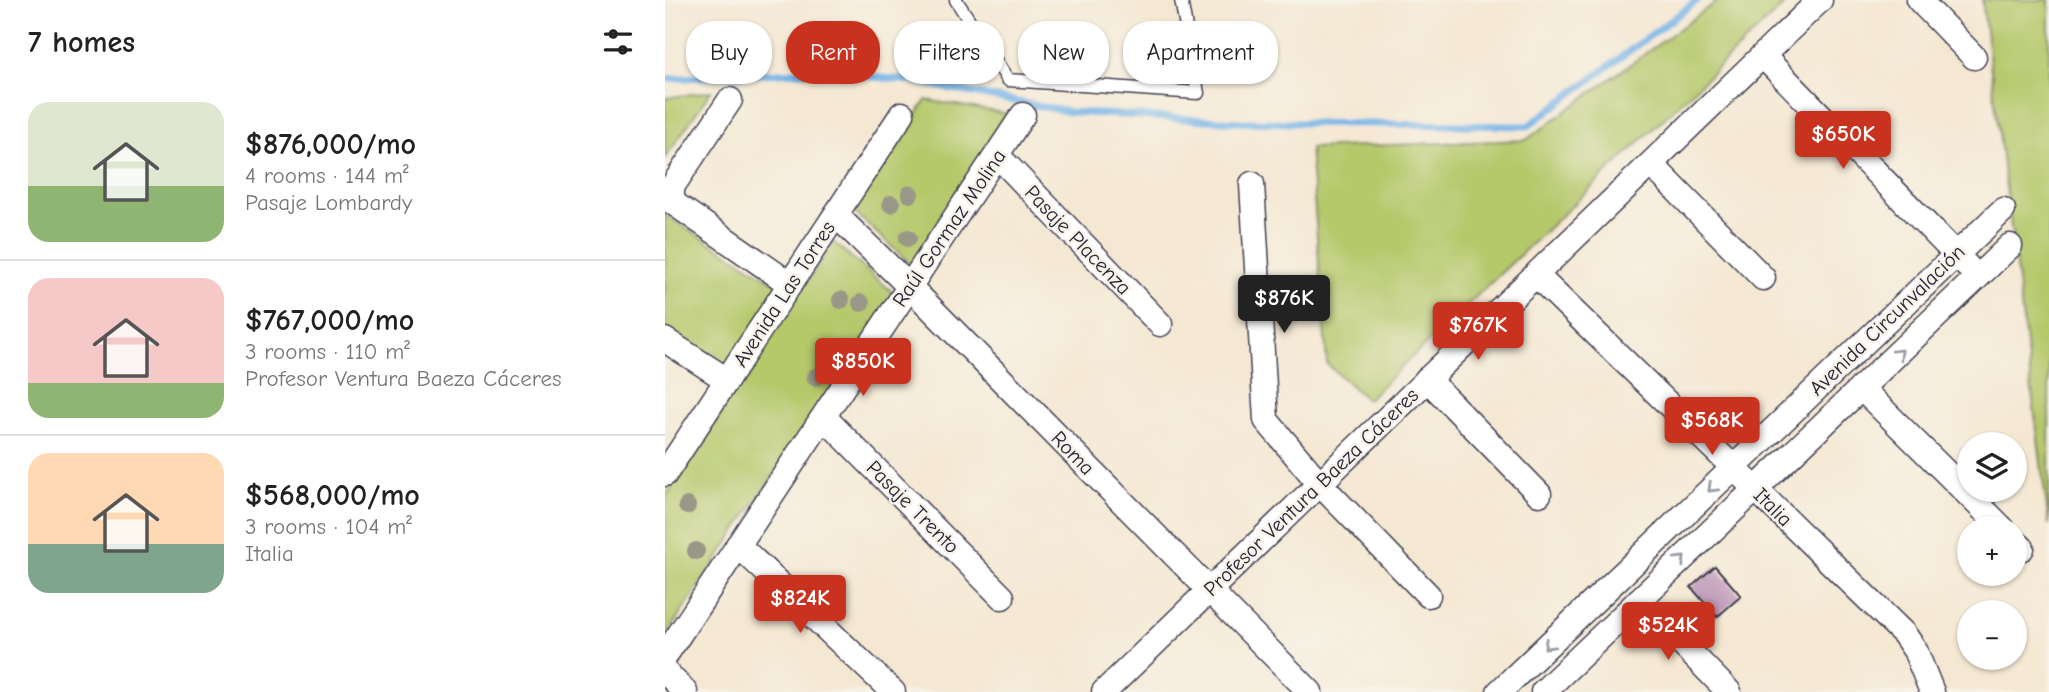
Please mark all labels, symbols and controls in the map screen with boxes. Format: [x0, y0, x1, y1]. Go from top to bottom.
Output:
chip: Buy [686, 21, 772, 84]
chip: Rent [786, 21, 880, 84]
chip: Filters [894, 21, 1004, 84]
chip: New [1018, 21, 1109, 84]
chip: Apartment [1123, 21, 1278, 84]
icon: filters [599, 23, 637, 61]
text: 7 homes [28, 25, 135, 60]
pin: $650K [1794, 111, 1892, 171]
text: $650K [1811, 120, 1875, 147]
text: $876,000/mo [245, 127, 416, 162]
icon: home [84, 130, 168, 214]
street label: Raúl Gormaz Molina [887, 145, 1011, 311]
text: 4 rooms · 144 m² [245, 162, 409, 189]
street label: Pasaje Placenza [1020, 180, 1136, 300]
text: Pasaje Lombardy [245, 189, 412, 216]
street label: Avenida Las Torres [728, 217, 840, 371]
street label: Avenida Circunvalación [1804, 240, 1970, 400]
pin: $876K [1235, 276, 1333, 335]
text: $876K [1254, 284, 1314, 311]
pin: $767K [1429, 302, 1527, 362]
text: $767,000/mo [245, 303, 414, 338]
icon: home [84, 306, 168, 390]
text: $767K [1449, 311, 1507, 338]
text: 3 rooms · 110 m² [245, 338, 410, 365]
pin: $850K [814, 338, 912, 398]
text: $850K [831, 347, 895, 374]
one-way arrow [1891, 348, 1904, 361]
text: Profesor Ventura Baeza Cáceres [245, 365, 562, 392]
street label: Profesor Ventura Baeza Cáceres [1199, 383, 1423, 601]
pin: $568K [1663, 398, 1761, 457]
text: $568K [1681, 406, 1743, 433]
street label: Roma [1046, 426, 1100, 480]
map controls [1957, 432, 2027, 670]
button: layers [1957, 432, 2027, 502]
street label: Pasaje Trento [862, 456, 964, 558]
text: $568,000/mo [245, 478, 420, 513]
one-way arrow [1707, 479, 1720, 492]
icon: home [84, 481, 168, 565]
street label: Italia [1749, 483, 1797, 531]
text: 3 rooms · 104 m² [245, 513, 412, 540]
button: + [1957, 516, 2027, 586]
text: Italia [245, 540, 294, 567]
one-way arrow [1673, 556, 1686, 569]
pin: $824K [751, 576, 849, 635]
text: $824K [770, 584, 830, 611]
button: − [1957, 600, 2027, 670]
pin: $524K [1619, 602, 1717, 662]
text: $524K [1638, 611, 1698, 638]
one-way arrow [1543, 637, 1556, 649]

